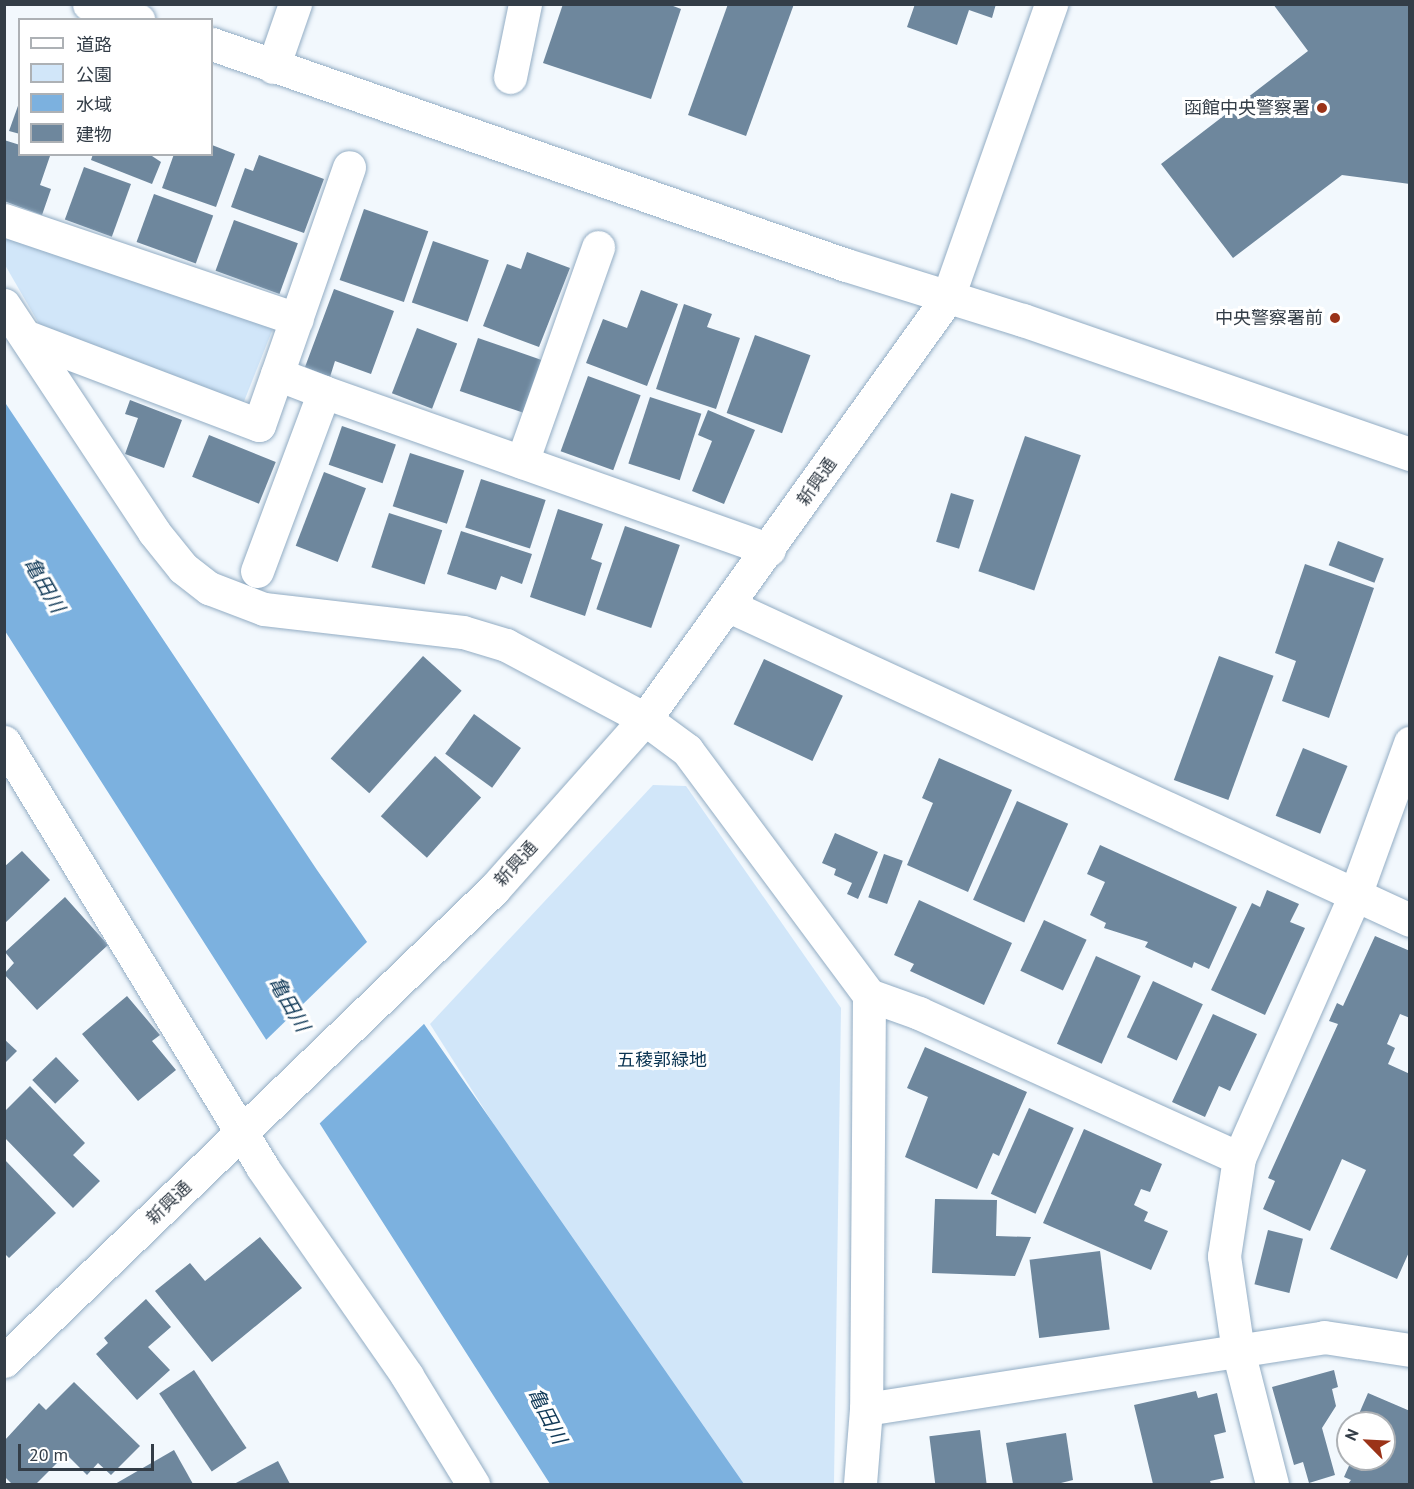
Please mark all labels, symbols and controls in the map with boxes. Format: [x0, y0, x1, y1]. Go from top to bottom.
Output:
legend [18, 18, 213, 156]
text: 道路 [76, 33, 112, 56]
text: 公園 [76, 63, 112, 86]
text: 水域 [76, 93, 112, 116]
place label: 函館中央警察署 [1184, 97, 1310, 119]
marker: 函館中央警察署 [1315, 101, 1329, 115]
text: 建物 [76, 123, 112, 146]
place label: 中央警察署前 [1215, 307, 1323, 329]
marker: 中央警察署前 [1328, 311, 1342, 325]
street label: 新興通 [793, 454, 841, 510]
water label: 亀田川 [19, 553, 69, 617]
street label: 新興通 [490, 837, 542, 891]
water label: 亀田川 [264, 972, 314, 1036]
park label: 五稜郭緑地 [617, 1049, 707, 1071]
street label: 新興通 [142, 1176, 196, 1230]
water label: 亀田川 [523, 1384, 571, 1448]
north arrow [1336, 1411, 1396, 1471]
text: N [1340, 1426, 1363, 1443]
scale bar [21, 1432, 158, 1470]
text: 20 m [29, 1443, 68, 1466]

